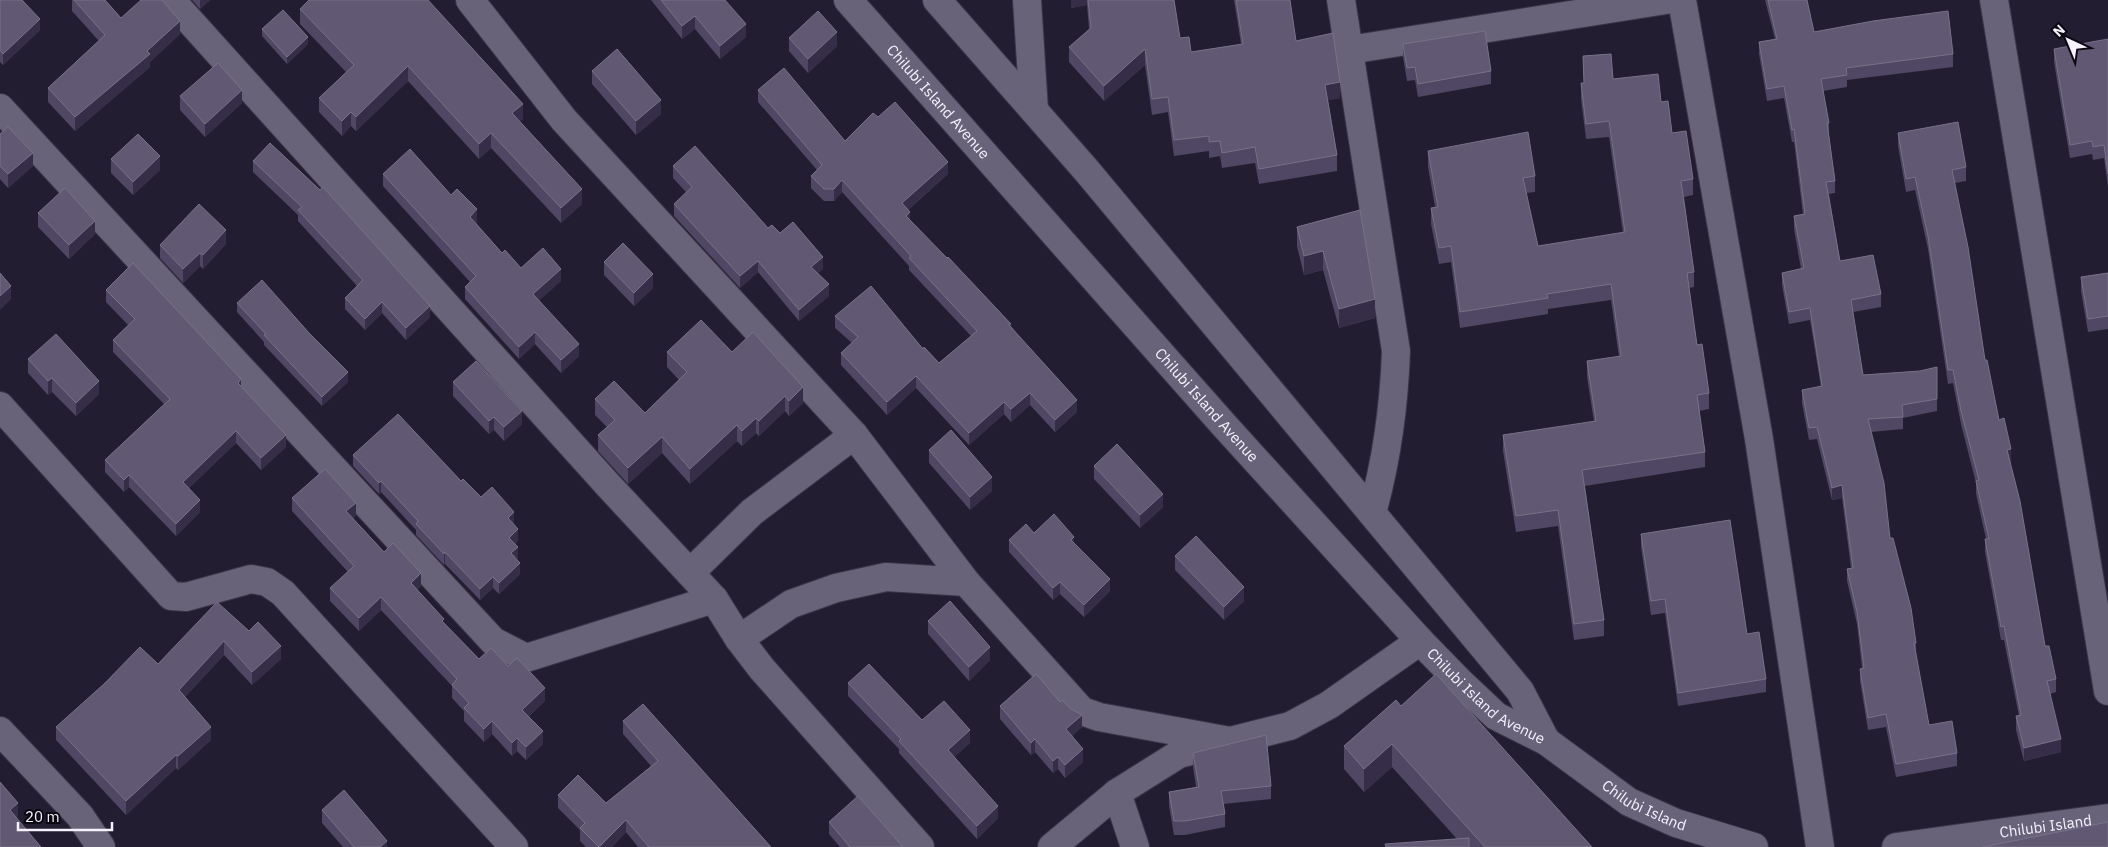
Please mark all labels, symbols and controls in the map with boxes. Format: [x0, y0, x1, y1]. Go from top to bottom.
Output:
north arrow [2043, 15, 2093, 65]
text: N [2049, 21, 2069, 41]
street label: Chilubi Island Avenue [883, 40, 994, 163]
street label: Chilubi Island Avenue [1151, 344, 1263, 466]
street label: Chilubi Island Avenue [1423, 644, 1548, 748]
street label: Chilubi Island [1598, 775, 1689, 835]
scale bar [18, 800, 111, 832]
text: 20 m [25, 807, 60, 826]
street label: Chilubi Island [1998, 810, 2093, 842]

